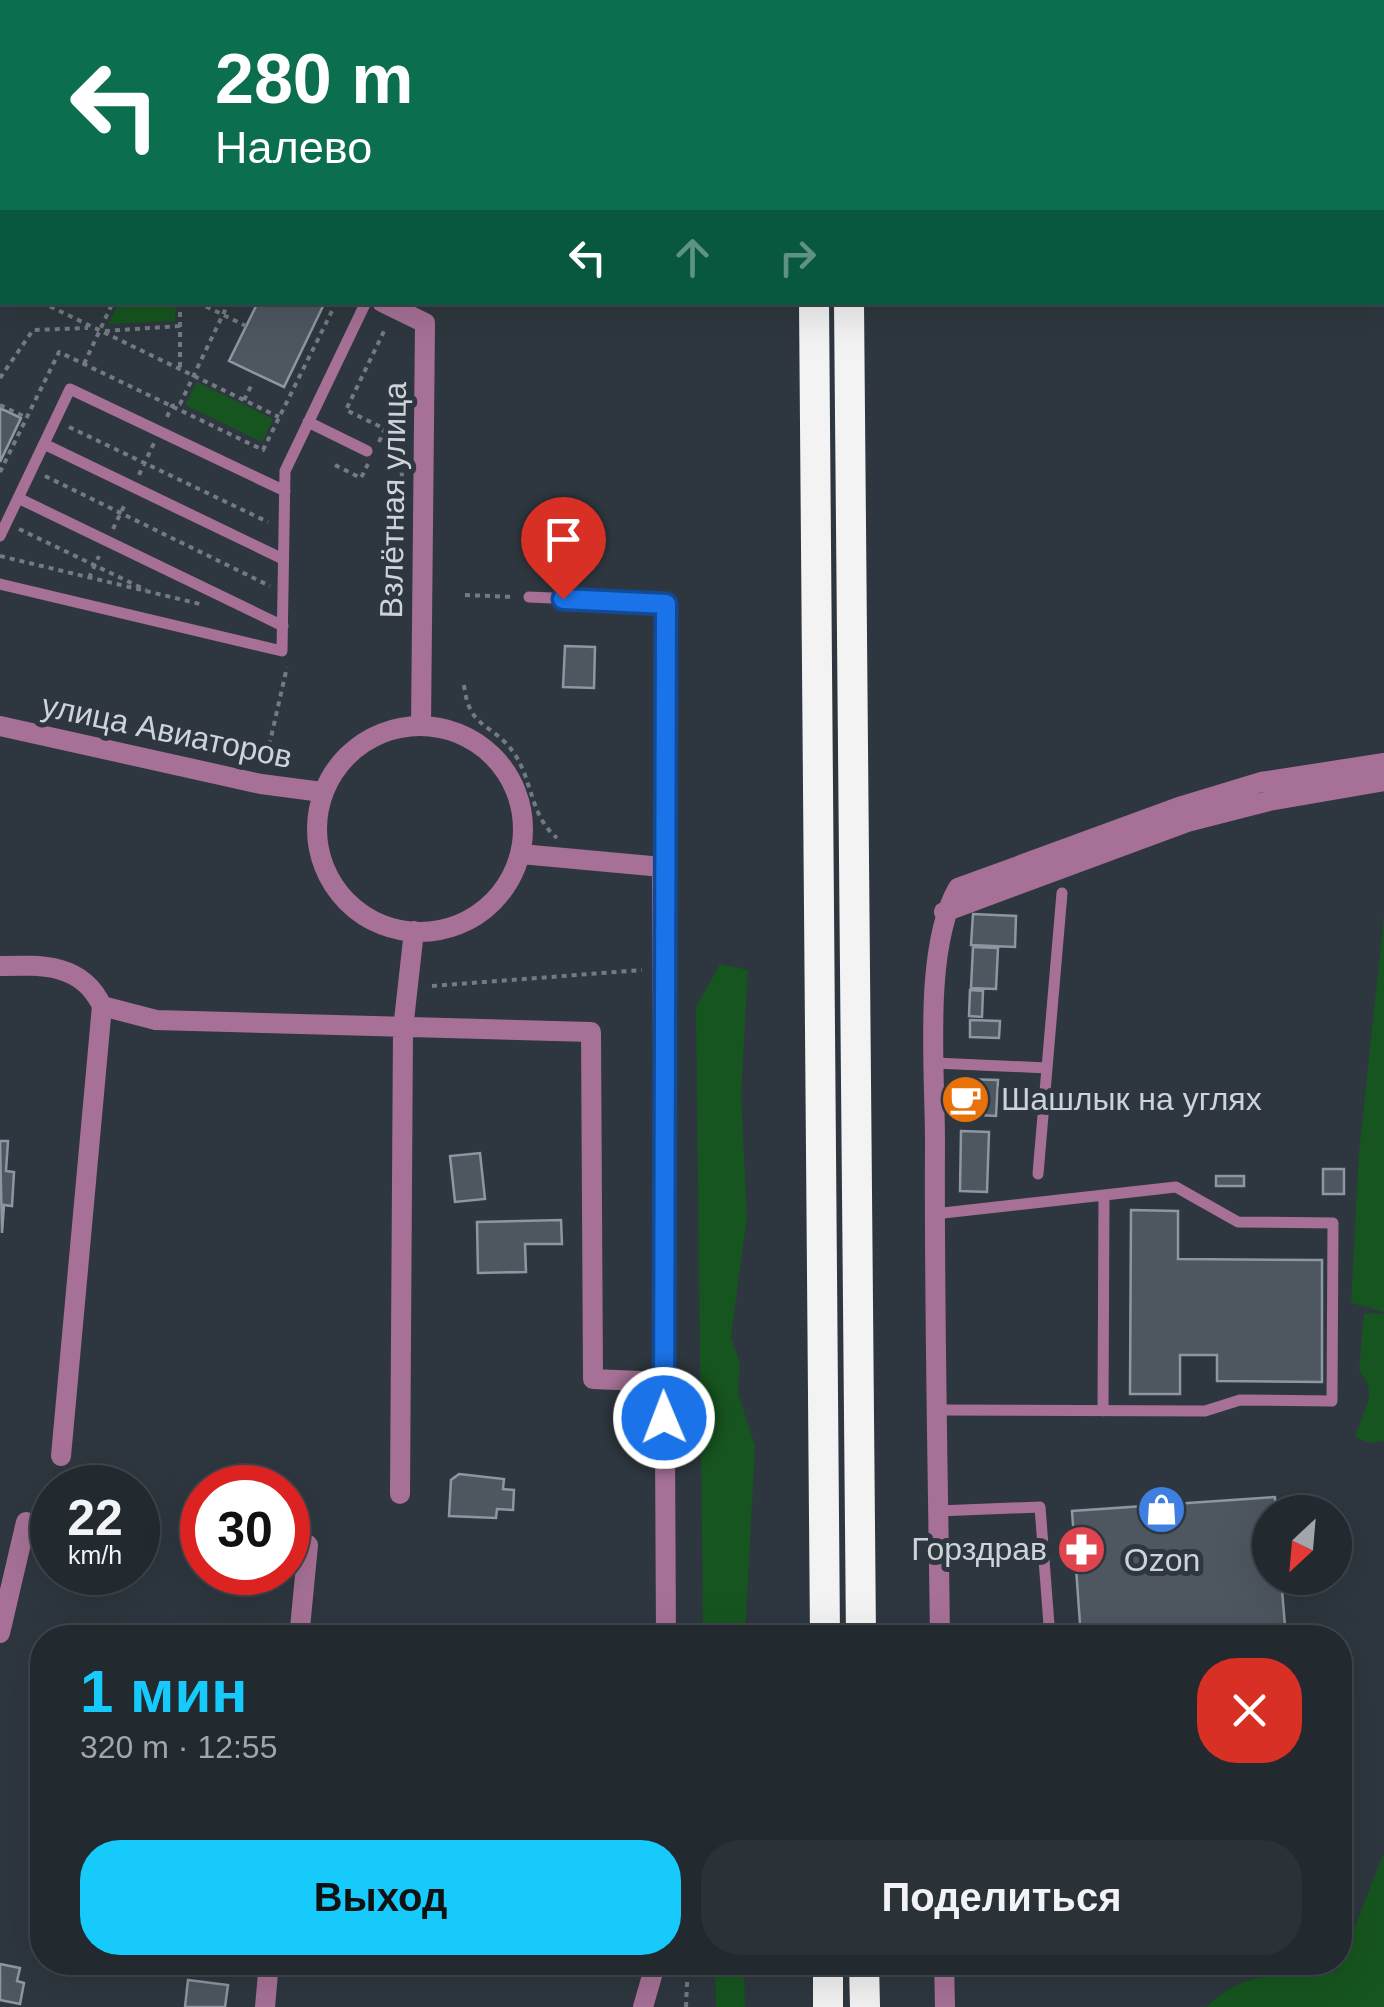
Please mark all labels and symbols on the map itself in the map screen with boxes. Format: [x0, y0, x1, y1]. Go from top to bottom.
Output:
street label: Взлётная улица [373, 381, 413, 619]
pin [521, 497, 606, 600]
street label: улица Авиаторов [39, 687, 295, 775]
cafe icon: Шашлык на углях [940, 1073, 992, 1125]
place label: Шашлык на углях [1001, 1081, 1262, 1117]
position arrow [612, 1366, 716, 1470]
speed limit sign: 30 [180, 1465, 310, 1595]
shop icon: Ozon [1136, 1484, 1188, 1536]
north arrow [1252, 1495, 1352, 1595]
pharmacy icon: Горздрав [1056, 1523, 1108, 1575]
place label: Горздрав [911, 1531, 1047, 1567]
place label: Ozon [1124, 1542, 1200, 1578]

